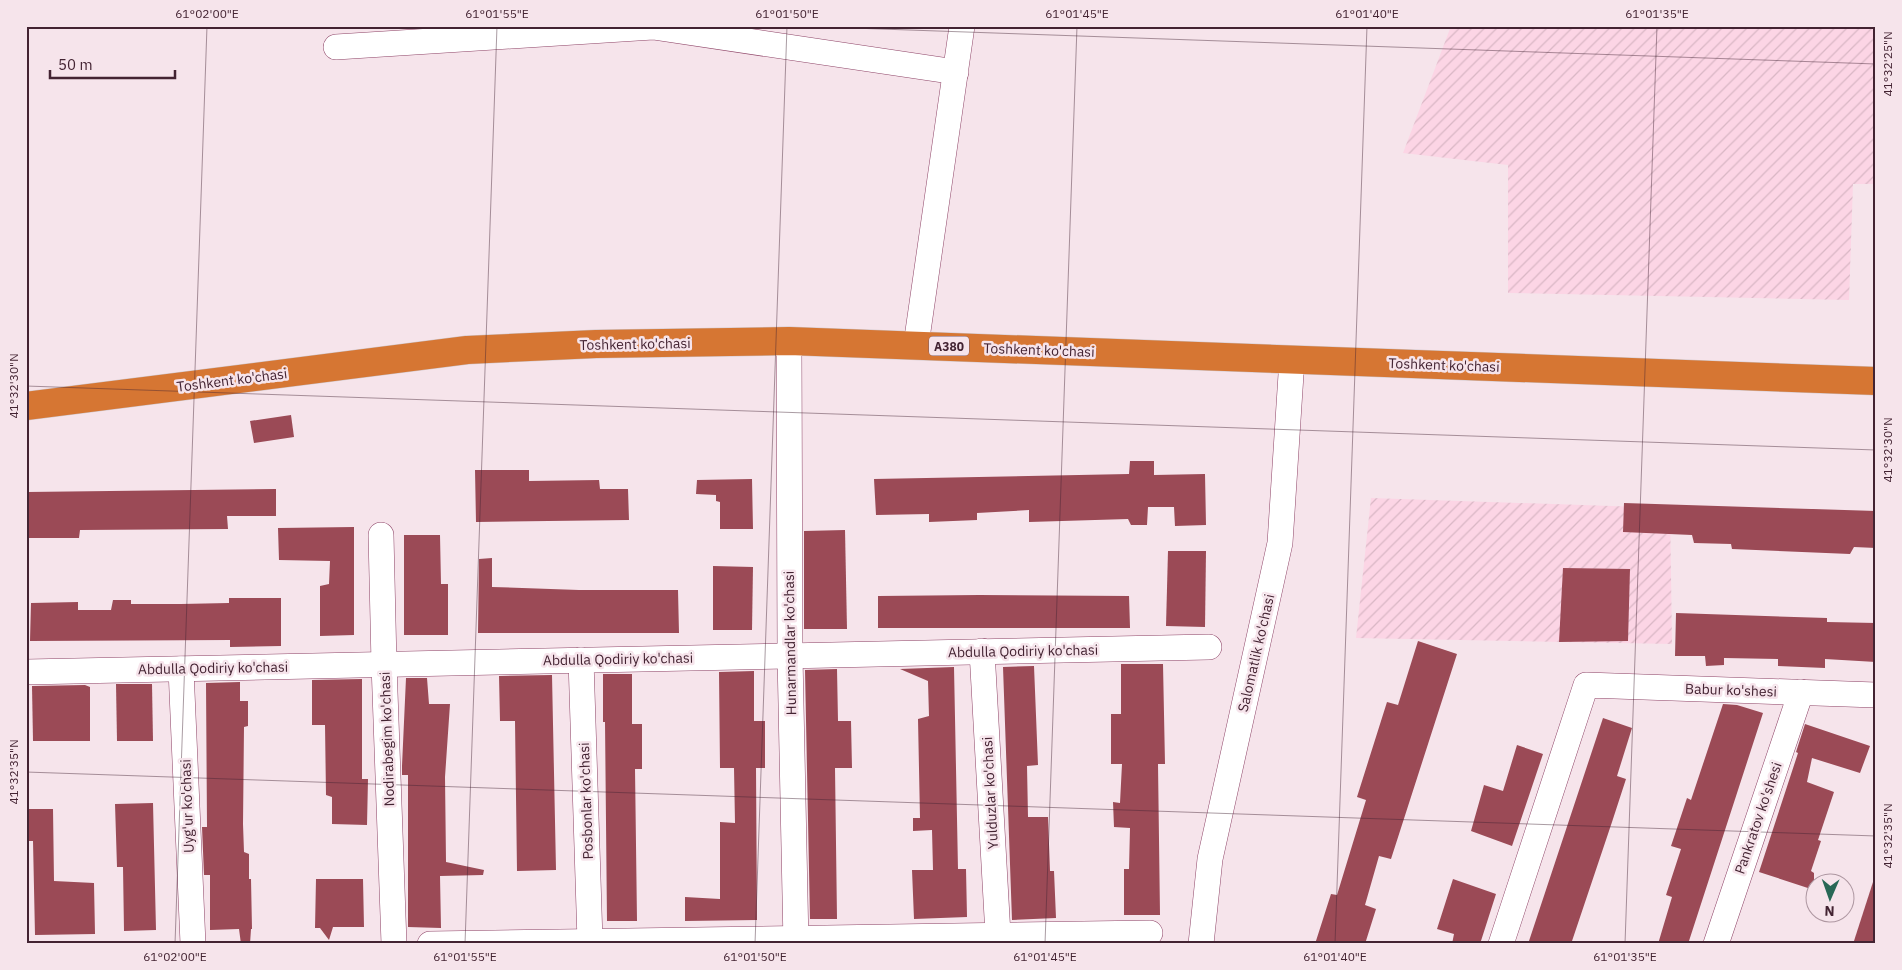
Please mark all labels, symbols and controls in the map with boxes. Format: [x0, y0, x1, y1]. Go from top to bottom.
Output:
text: 61°02'00"E [175, 6, 239, 21]
text: 61°01'55"E [465, 6, 529, 21]
text: 61°01'50"E [755, 6, 819, 21]
text: 61°01'45"E [1045, 6, 1109, 21]
text: 61°01'40"E [1335, 6, 1399, 21]
text: 61°01'35"E [1625, 6, 1689, 21]
text: 41°32'25"N [1880, 31, 1895, 97]
scale bar [50, 48, 175, 80]
text: 50 m [58, 55, 93, 74]
street label: Toshkent ko'chasi [579, 334, 691, 354]
road number: A380 [929, 336, 969, 356]
street label: Toshkent ko'chasi [983, 339, 1095, 361]
text: 41°32'30"N [6, 353, 21, 419]
street label: Toshkent ko'chasi [1388, 354, 1500, 376]
street label: Toshkent ko'chasi [176, 364, 288, 396]
text: 41°32'30"N [1880, 417, 1895, 483]
street label: Hunarmandlar ko'chasi [780, 571, 800, 715]
street label: Salomatlik ko'chasi [1234, 592, 1278, 714]
street label: Abdulla Qodiriy ko'chasi [948, 641, 1098, 661]
street label: Abdulla Qodiriy ko'chasi [543, 649, 693, 669]
street label: Abdulla Qodiriy ko'chasi [138, 658, 288, 678]
street label: Nodirabegim ko'chasi [376, 671, 398, 807]
street label: Babur ko'shesi [1685, 679, 1777, 701]
street label: Yulduzlar ko'chasi [978, 736, 1002, 850]
text: 41°32'35"N [6, 739, 21, 805]
street label: Posbonlar ko'chasi [575, 742, 597, 860]
street label: Uyg'ur ko'chasi [176, 759, 198, 853]
street label: Pankratov ko'shesi [1730, 760, 1786, 876]
text: 41°32'35"N [1880, 803, 1895, 869]
north arrow [1804, 872, 1854, 922]
text: N [1824, 902, 1835, 920]
text: 61°02'00"E [143, 949, 207, 964]
text: 61°01'55"E [433, 949, 497, 964]
text: 61°01'50"E [723, 949, 787, 964]
text: 61°01'45"E [1013, 949, 1077, 964]
text: 61°01'40"E [1303, 949, 1367, 964]
text: 61°01'35"E [1593, 949, 1657, 964]

